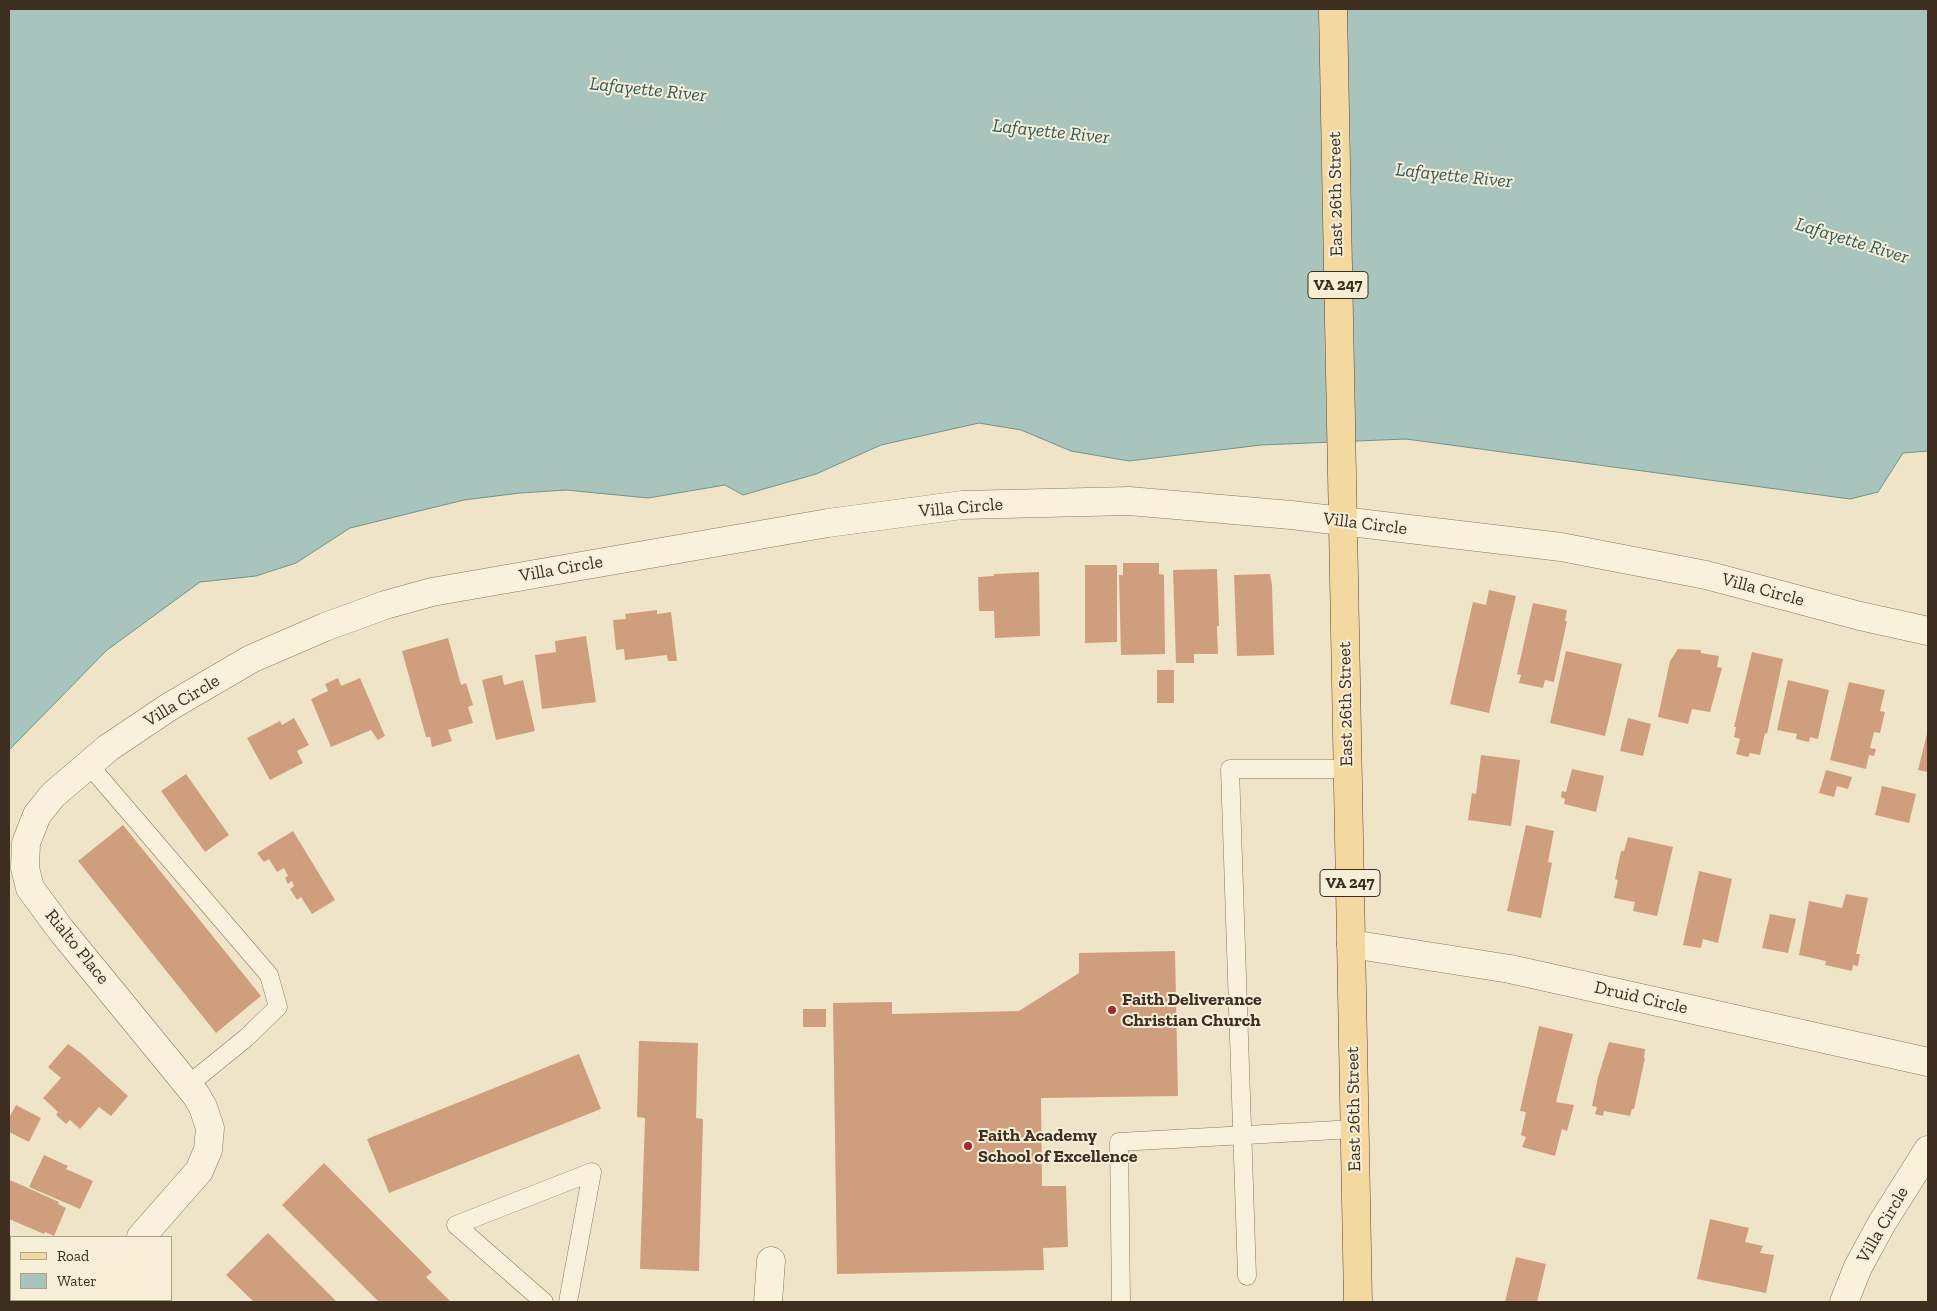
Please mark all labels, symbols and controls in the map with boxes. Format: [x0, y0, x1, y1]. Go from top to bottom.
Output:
water label: Lafayette River [588, 73, 708, 107]
water label: Lafayette River [991, 115, 1111, 149]
street label: East 26th Street [1324, 131, 1348, 257]
water label: Lafayette River [1394, 159, 1514, 193]
water label: Lafayette River [1793, 213, 1911, 269]
road number: VA 247 [1308, 272, 1368, 298]
street label: Villa Circle [918, 494, 1004, 522]
street label: Villa Circle [1322, 508, 1408, 540]
street label: Villa Circle [518, 551, 604, 587]
street label: Villa Circle [1719, 569, 1807, 611]
street label: East 26th Street [1334, 641, 1358, 767]
street label: Villa Circle [140, 670, 224, 732]
road number: VA 247 [1320, 870, 1380, 896]
street label: Rialto Place [40, 905, 114, 989]
street label: Druid Circle [1592, 977, 1690, 1019]
place label: Faith Deliverance Christian Church [1122, 989, 1262, 1032]
marker: Faith Deliverance Christian Church [1106, 1004, 1118, 1016]
street label: East 26th Street [1342, 1046, 1366, 1172]
place label: Faith Academy School of Excellence [978, 1125, 1137, 1168]
marker: Faith Academy School of Excellence [962, 1140, 974, 1152]
street label: Villa Circle [1853, 1183, 1913, 1267]
legend [10, 1236, 172, 1301]
text: Road [57, 1247, 89, 1265]
text: Water [57, 1272, 97, 1290]

